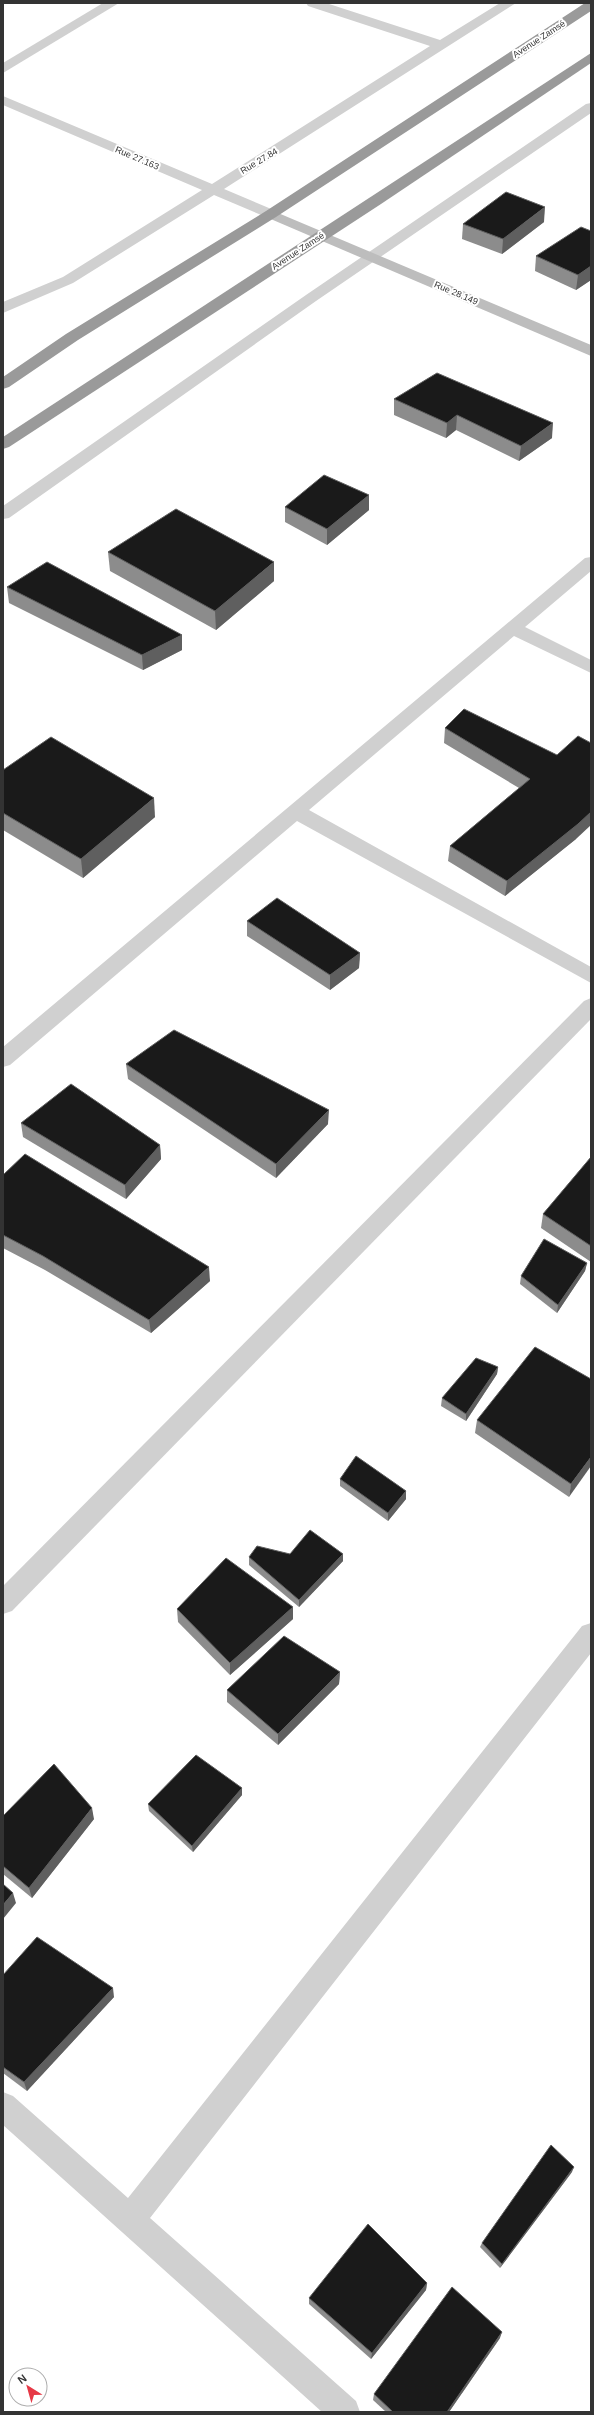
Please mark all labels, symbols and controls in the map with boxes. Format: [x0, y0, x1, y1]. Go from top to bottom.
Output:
street label: Avenue Zamsé [511, 18, 567, 60]
street label: Rue 27.163 [114, 144, 160, 172]
street label: Rue 27.84 [239, 146, 279, 176]
street label: Avenue Zamsé [270, 230, 326, 272]
street label: Rue 28.149 [433, 279, 479, 307]
north arrow [8, 2367, 48, 2407]
text: N [15, 2372, 29, 2386]

